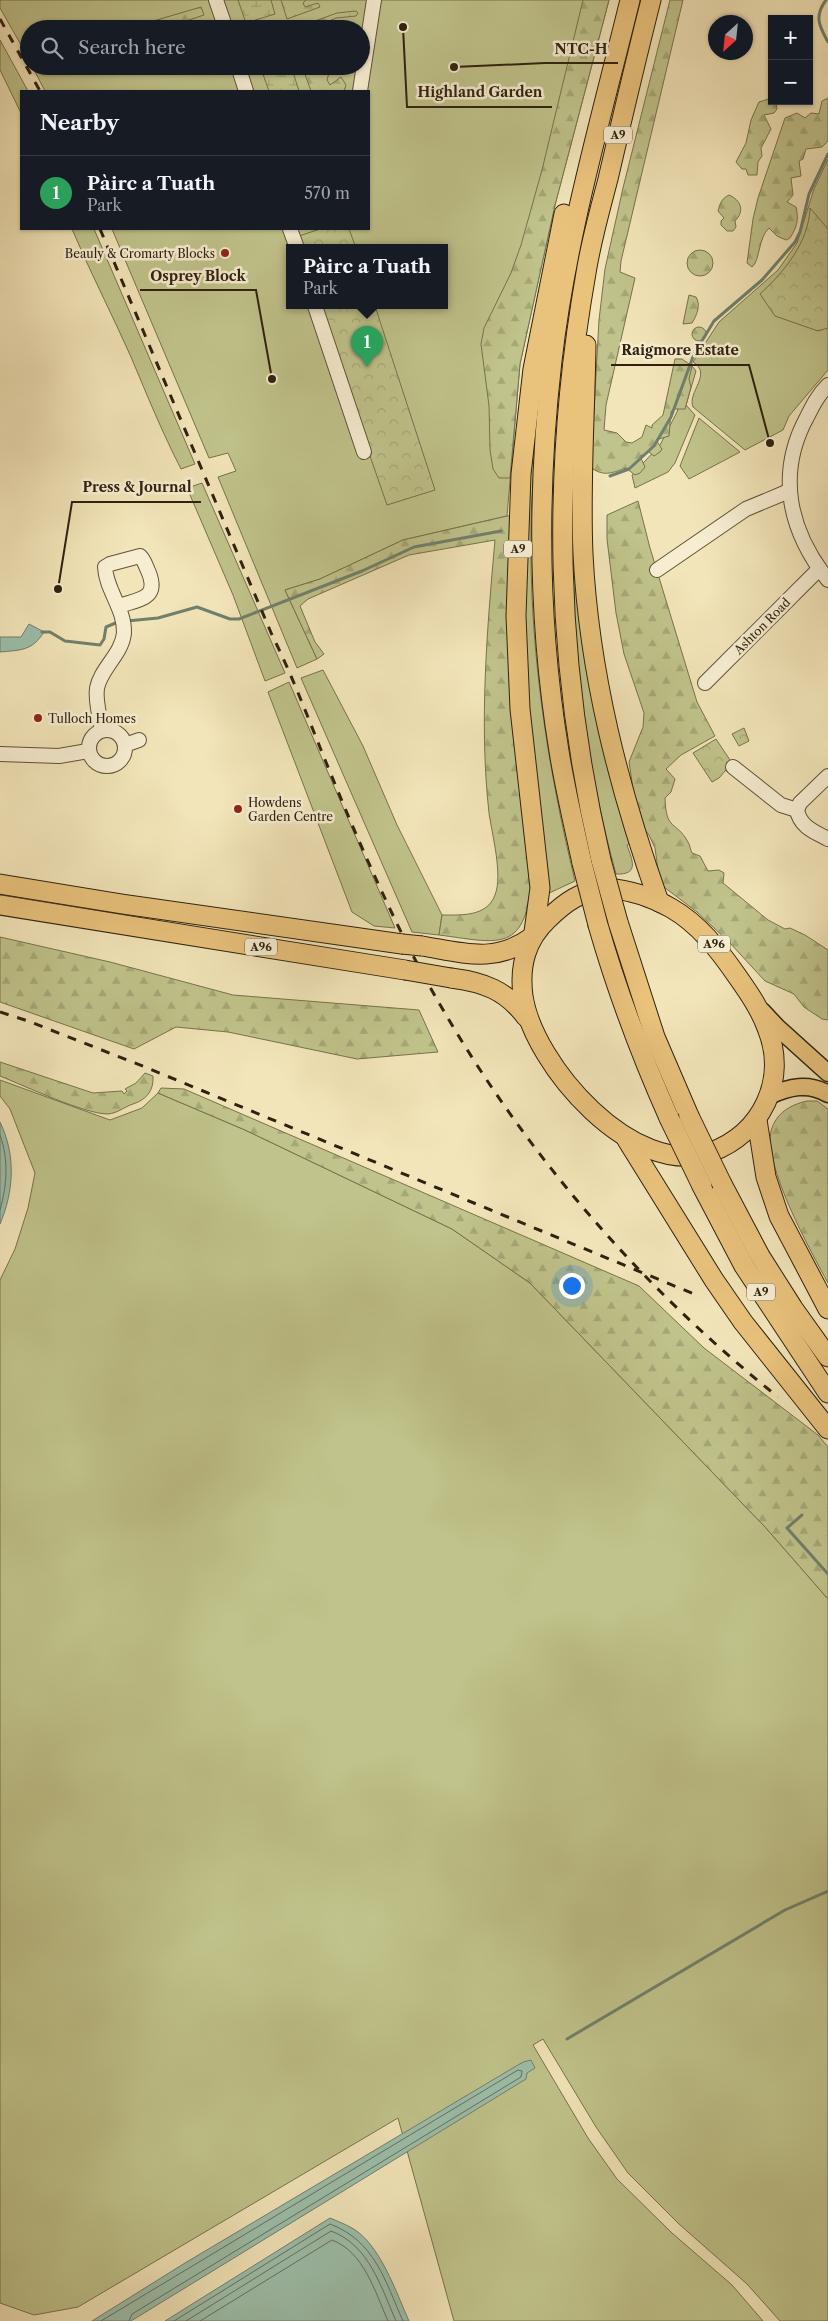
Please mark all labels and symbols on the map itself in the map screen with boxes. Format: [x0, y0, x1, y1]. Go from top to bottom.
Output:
north arrow [708, 15, 753, 60]
callout: NTC-H [545, 34, 618, 63]
text: NTC-H [554, 40, 608, 58]
callout: Highland Garden [407, 78, 552, 107]
text: Highland Garden [418, 83, 543, 101]
road number: A9 [604, 126, 632, 144]
place label: Beauly & Cromarty Blocks [65, 246, 215, 261]
marker: Beauly & Cromarty Blocks [219, 247, 231, 259]
callout: Osprey Block [140, 261, 256, 290]
text: Osprey Block [150, 267, 247, 285]
pin: 1 [351, 326, 383, 367]
callout: Raigmore Estate [611, 336, 749, 365]
text: Raigmore Estate [621, 341, 739, 359]
callout: Press & Journal [72, 473, 201, 502]
text: Press & Journal [82, 478, 192, 496]
road number: A9 [504, 540, 532, 558]
street label: Ashton Road [730, 594, 794, 658]
place label: Tulloch Homes [48, 711, 136, 726]
marker: Tulloch Homes [32, 712, 44, 724]
place label: Howdens Garden Centre [248, 795, 333, 824]
marker: Howdens Garden Centre [232, 803, 244, 815]
road number: A96 [698, 936, 730, 952]
road number: A96 [245, 939, 277, 956]
your location [559, 1273, 585, 1299]
road number: A9 [747, 1284, 775, 1300]

